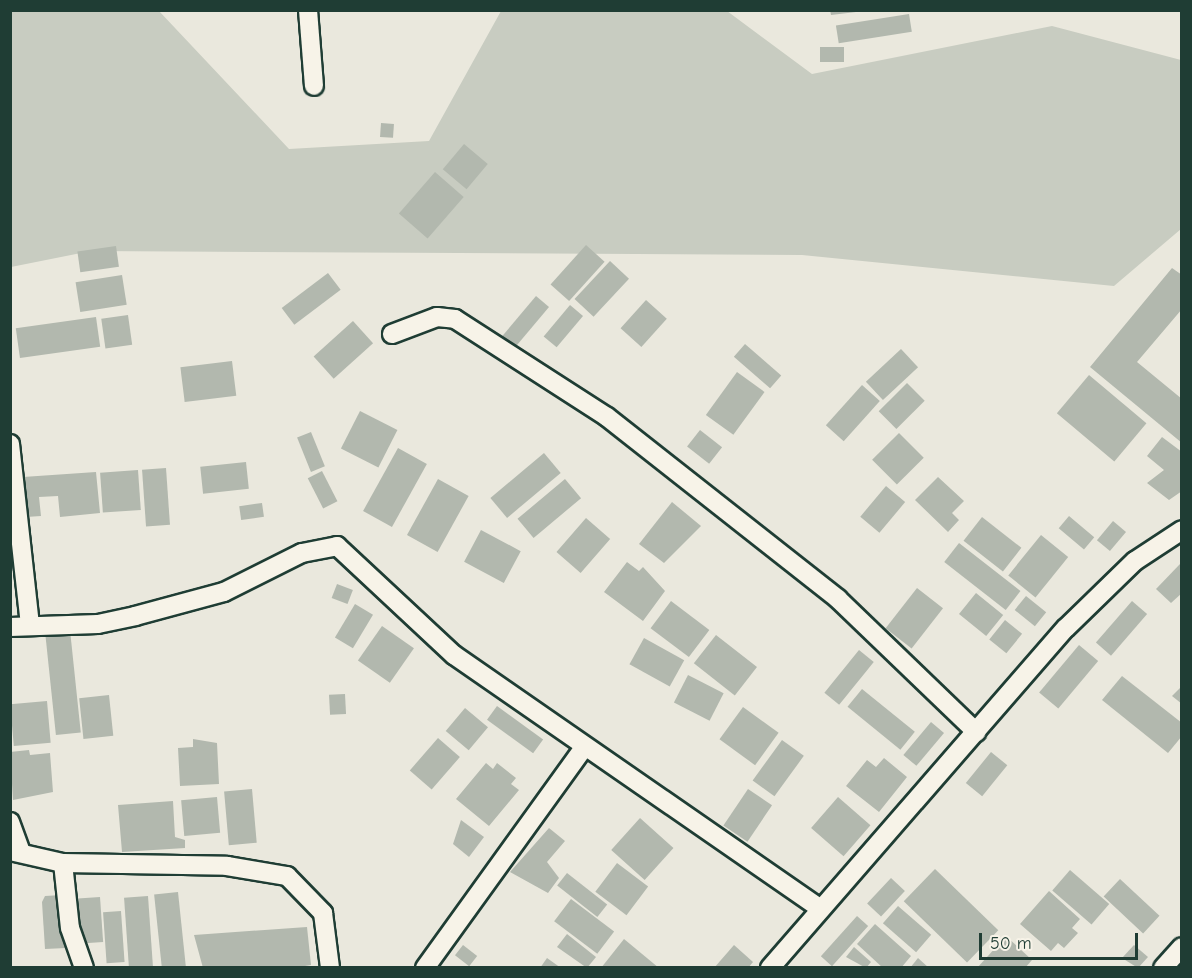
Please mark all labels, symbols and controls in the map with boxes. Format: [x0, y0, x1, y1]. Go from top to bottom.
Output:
scale bar [982, 921, 1141, 959]
text: 50 m [990, 933, 1032, 954]

